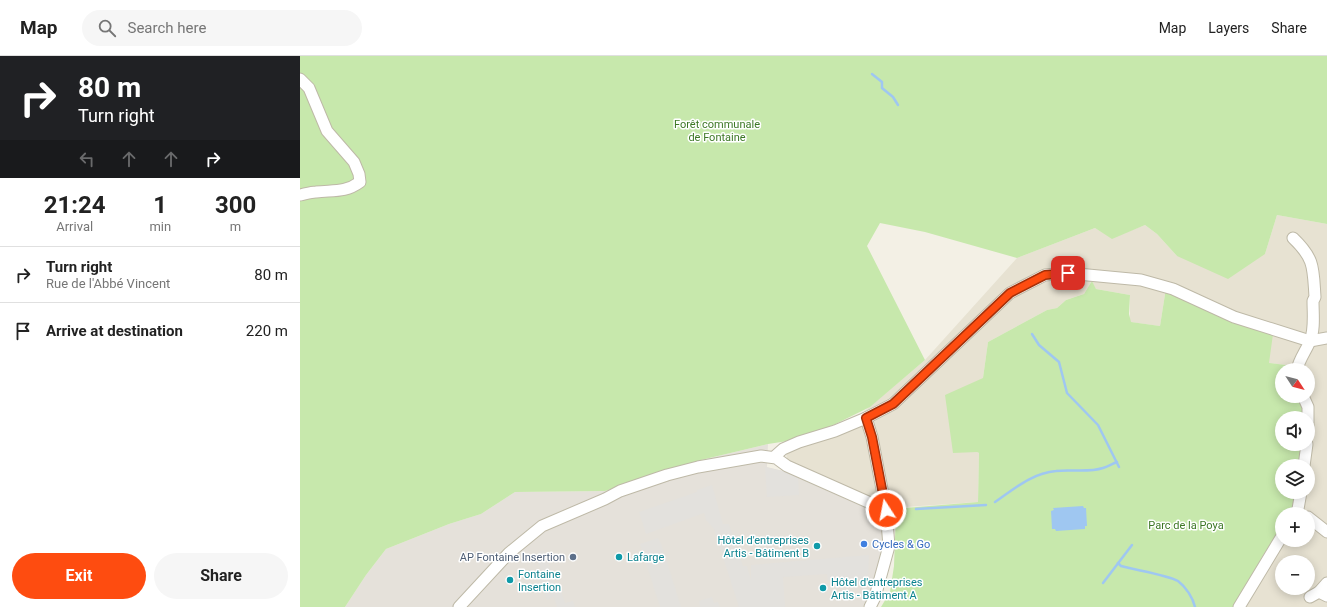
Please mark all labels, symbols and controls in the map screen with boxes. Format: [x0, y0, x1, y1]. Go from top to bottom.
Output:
search box [82, 10, 362, 46]
text: Map [20, 16, 58, 39]
icon: search [96, 17, 118, 39]
text: Search here [128, 19, 206, 37]
text: Map [1159, 20, 1186, 36]
text: Layers [1208, 20, 1249, 36]
text: Share [1271, 20, 1307, 36]
text: 80 m [78, 71, 141, 104]
icon: right [12, 72, 64, 124]
text: Turn right [78, 105, 155, 126]
park label: Forêt communale de Fontaine [674, 118, 760, 144]
icon: left [76, 148, 98, 170]
icon: ahead [118, 148, 140, 170]
icon: ahead [160, 148, 182, 170]
icon: right [202, 148, 224, 170]
text: 21:24 [44, 191, 106, 219]
text: 1 [153, 191, 167, 219]
text: 300 [215, 191, 256, 219]
text: Arrival [56, 219, 93, 234]
text: min [149, 219, 171, 234]
text: m [230, 219, 241, 234]
pin [1051, 256, 1085, 290]
text: Turn right [46, 258, 112, 276]
icon: arrive [1057, 262, 1079, 284]
icon: right [12, 264, 34, 286]
text: 80 m [254, 266, 288, 284]
text: Rue de l'Abbé Vincent [46, 276, 170, 291]
icon: arrive [12, 320, 34, 342]
text: Arrive at destination [46, 322, 183, 340]
text: 220 m [246, 322, 288, 340]
north arrow [1275, 363, 1315, 403]
map controls [1275, 363, 1315, 595]
button: sound [1275, 411, 1315, 451]
button: layers [1275, 459, 1315, 499]
position arrow [865, 489, 907, 531]
button: + [1275, 507, 1315, 547]
park label: Parc de la Poya [1148, 519, 1224, 532]
place label: Hôtel d'entreprises Artis - Bâtiment B [718, 534, 809, 560]
place label: Cycles & Go [872, 538, 930, 551]
marker: Cycles & Go [859, 539, 869, 549]
marker: Hôtel d'entreprises Artis - Bâtiment B [812, 541, 822, 551]
place label: AP Fontaine Insertion [460, 551, 565, 564]
place label: Lafarge [627, 551, 665, 564]
marker: AP Fontaine Insertion [568, 552, 578, 562]
marker: Lafarge [614, 552, 624, 562]
button: Exit [12, 553, 146, 599]
button: Share [154, 553, 288, 599]
button: − [1275, 555, 1315, 595]
place label: Fontaine Insertion [518, 568, 561, 594]
marker: Fontaine Insertion [505, 575, 515, 585]
place label: Hôtel d'entreprises Artis - Bâtiment A [831, 576, 923, 602]
marker: Hôtel d'entreprises Artis - Bâtiment A [818, 583, 828, 593]

